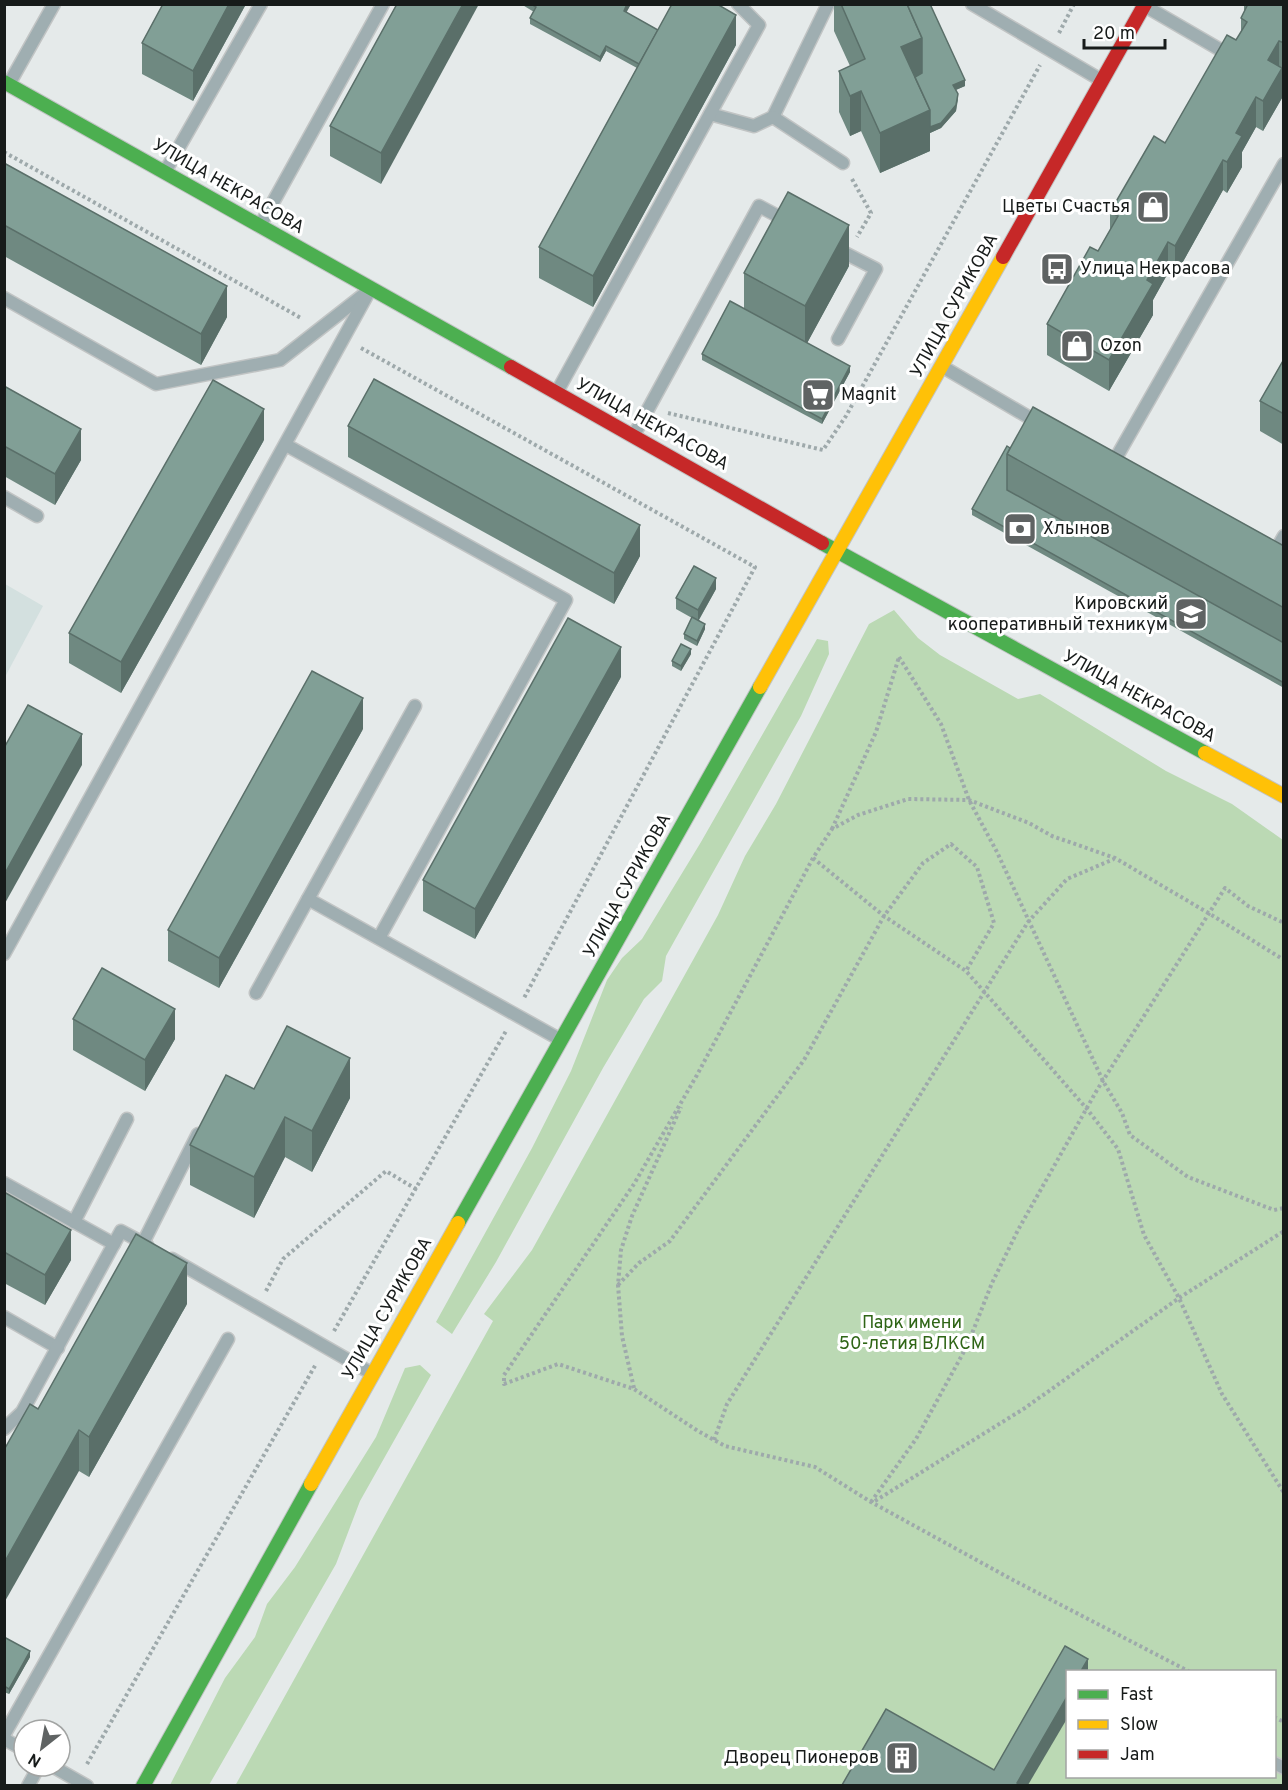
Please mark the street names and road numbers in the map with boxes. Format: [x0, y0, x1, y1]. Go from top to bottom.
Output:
street label: УЛИЦА НЕКРАСОВА [148, 134, 308, 240]
street label: УЛИЦА СУРИКОВА [906, 230, 1004, 382]
street label: УЛИЦА НЕКРАСОВА [571, 373, 733, 477]
street label: УЛИЦА НЕКРАСОВА [1058, 645, 1220, 749]
street label: УЛИЦА СУРИКОВА [579, 810, 677, 962]
street label: УЛИЦА СУРИКОВА [338, 1233, 438, 1385]

